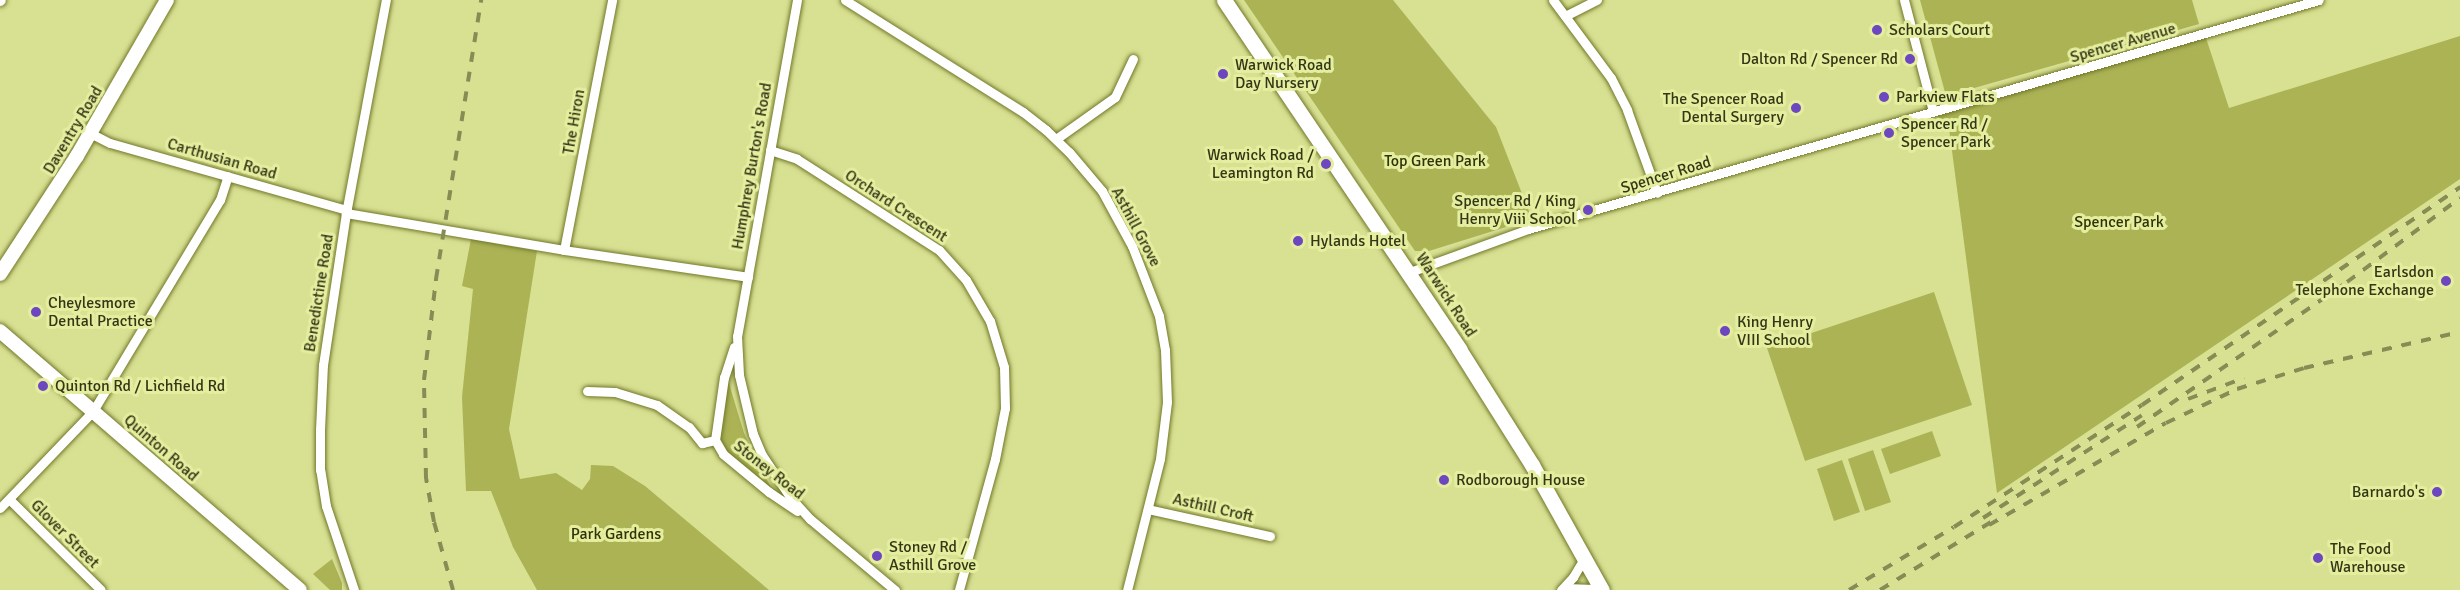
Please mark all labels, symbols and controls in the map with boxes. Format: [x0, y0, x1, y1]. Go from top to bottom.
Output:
street label: Spencer Avenue [2068, 19, 2178, 67]
place label: Scholars Court [1889, 20, 1990, 40]
marker: Scholars Court [1870, 23, 1884, 37]
place label: Dalton Rd / Spencer Rd [1741, 49, 1898, 69]
marker: Dalton Rd / Spencer Rd [1903, 52, 1917, 66]
place label: Warwick Road Day Nursery [1235, 55, 1332, 93]
marker: Warwick Road Day Nursery [1216, 67, 1230, 81]
street label: Humphrey Burton's Road [728, 81, 776, 251]
street label: Daventry Road [39, 83, 107, 177]
place label: Parkview Flats [1896, 87, 1995, 107]
street label: The Hiron [559, 88, 589, 156]
place label: The Spencer Road Dental Surgery [1663, 89, 1784, 127]
marker: Parkview Flats [1877, 90, 1891, 104]
marker: The Spencer Road Dental Surgery [1789, 101, 1803, 115]
place label: Spencer Rd / Spencer Park [1901, 114, 1991, 152]
marker: Spencer Rd / Spencer Park [1882, 126, 1896, 140]
street label: Carthusian Road [165, 134, 279, 184]
place label: Warwick Road / Leamington Rd [1207, 145, 1314, 183]
park label: Top Green Park [1384, 151, 1486, 171]
street label: Spencer Road [1619, 152, 1713, 198]
marker: Warwick Road / Leamington Rd [1319, 157, 1333, 171]
street label: Orchard Crescent [841, 166, 951, 246]
street label: Asthill Grove [1107, 184, 1165, 270]
place label: Spencer Rd / King Henry Viii School [1454, 191, 1576, 229]
marker: Spencer Rd / King Henry Viii School [1581, 203, 1595, 217]
park label: Spencer Park [2074, 212, 2164, 232]
place label: Hylands Hotel [1310, 231, 1406, 251]
street label: Benedictine Road [300, 233, 338, 353]
marker: Hylands Hotel [1291, 234, 1305, 248]
street label: Warwick Road [1412, 249, 1480, 341]
place label: Earlsdon Telephone Exchange [2295, 262, 2434, 300]
marker: Earlsdon Telephone Exchange [2439, 274, 2453, 288]
place label: Cheylesmore Dental Practice [48, 293, 153, 331]
marker: Cheylesmore Dental Practice [29, 305, 43, 319]
place label: King Henry VIII School [1737, 312, 1813, 350]
marker: King Henry VIII School [1718, 324, 1732, 338]
place label: Quinton Rd / Lichfield Rd [55, 376, 225, 396]
marker: Quinton Rd / Lichfield Rd [36, 379, 50, 393]
street label: Quinton Road [120, 410, 202, 486]
street label: Stoney Road [730, 436, 808, 504]
place label: Rodborough House [1456, 470, 1585, 490]
marker: Rodborough House [1437, 473, 1451, 487]
place label: Barnardo's [2352, 482, 2425, 502]
marker: Barnardo's [2430, 485, 2444, 499]
street label: Asthill Croft [1171, 489, 1255, 527]
street label: Glover Street [27, 496, 103, 572]
park label: Park Gardens [571, 524, 661, 544]
place label: Stoney Rd / Asthill Grove [889, 537, 976, 575]
place label: The Food Warehouse [2330, 539, 2406, 577]
marker: Stoney Rd / Asthill Grove [870, 549, 884, 563]
marker: The Food Warehouse [2311, 551, 2325, 565]

